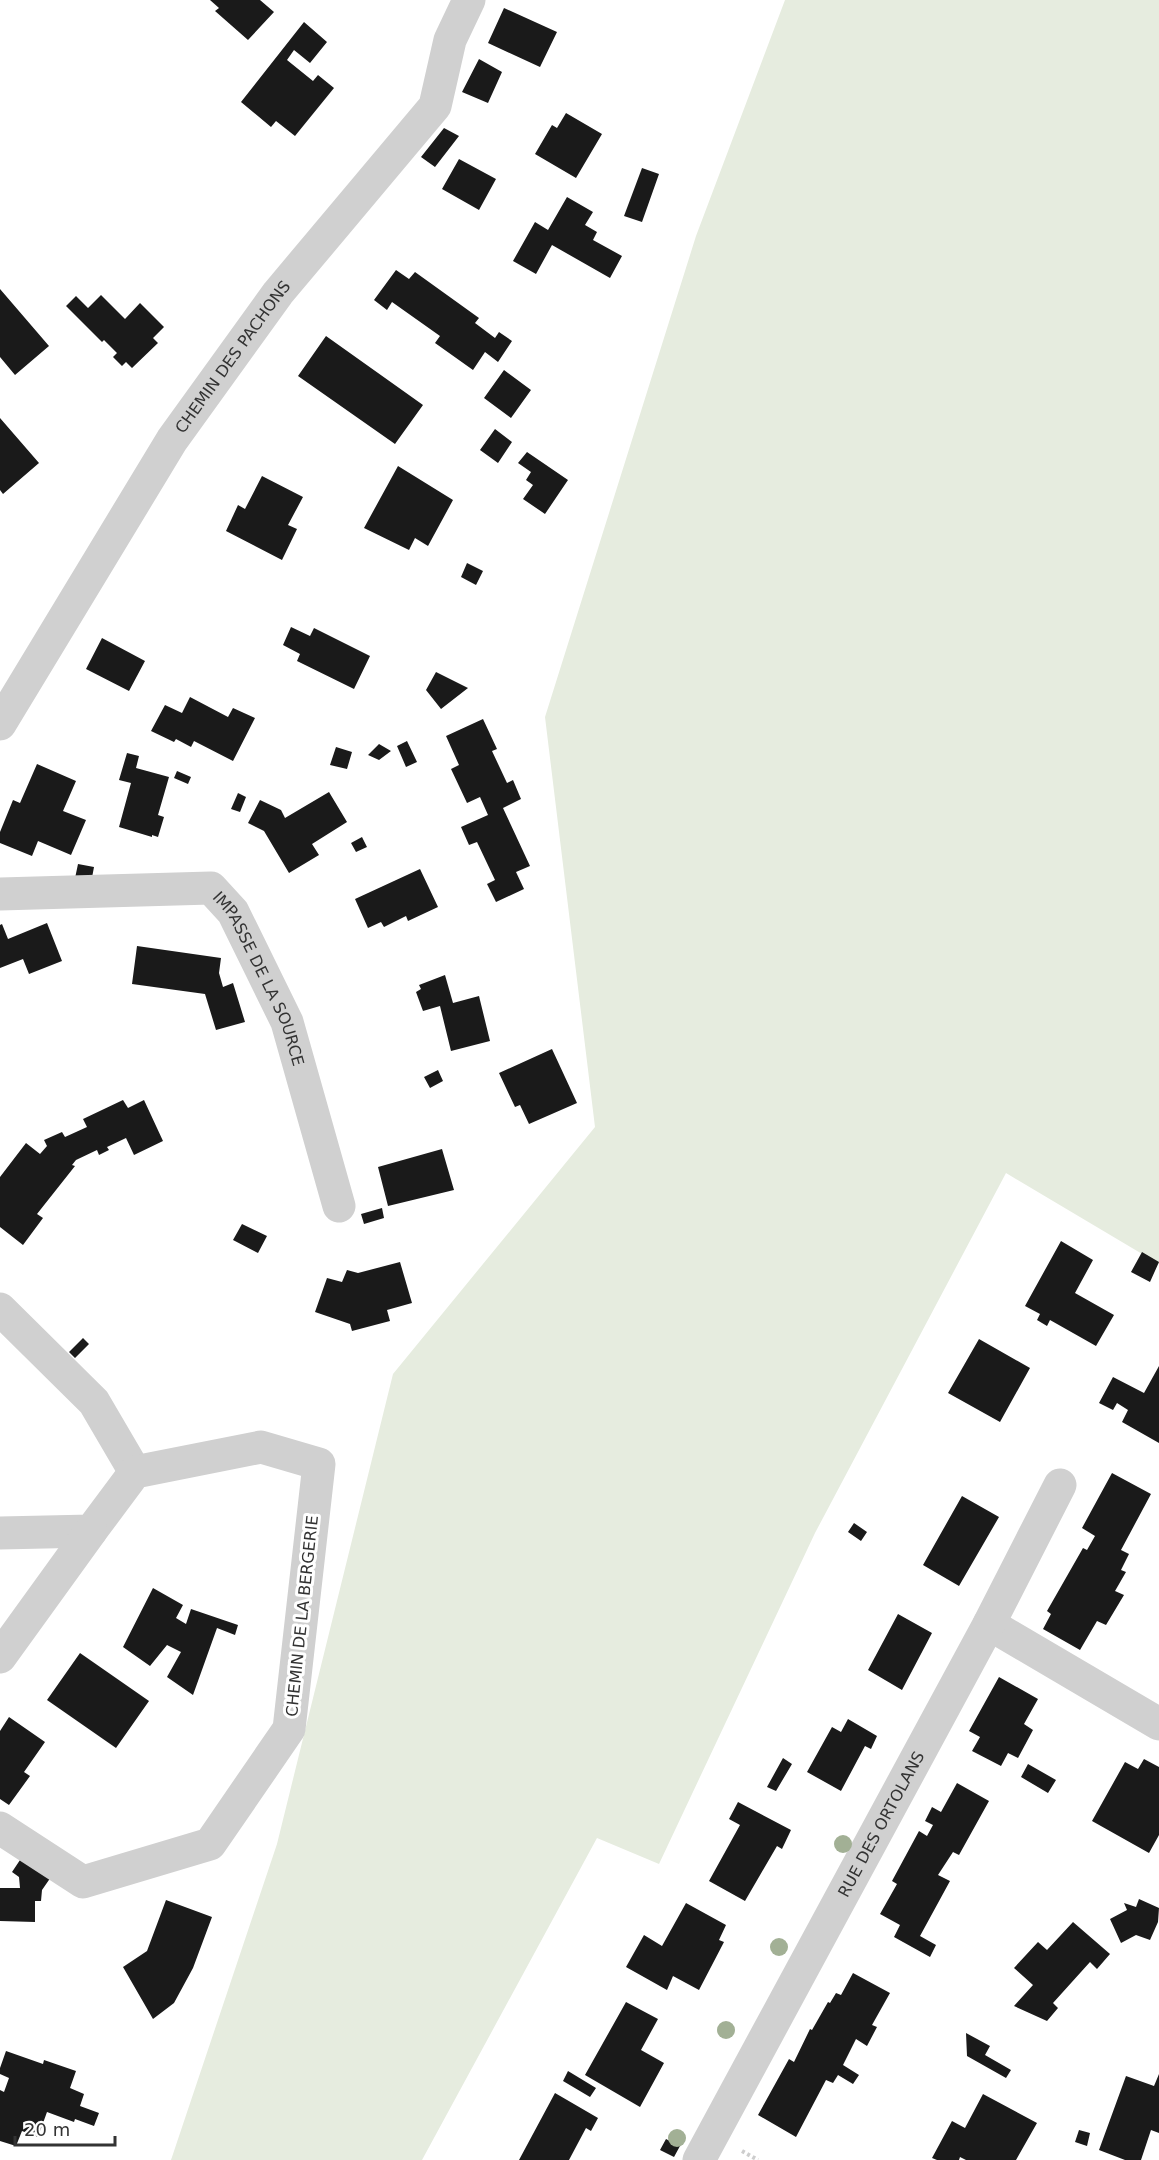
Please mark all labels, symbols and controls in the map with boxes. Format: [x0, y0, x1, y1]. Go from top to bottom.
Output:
street label: CHEMIN DES PACHONS [171, 276, 294, 437]
street label: IMPASSE DE LA SOURCE [209, 887, 308, 1068]
street label: CHEMIN DE LA BERGERIE [282, 1514, 322, 1718]
street label: RUE DES ORTOLANS [834, 1748, 928, 1900]
scale bar [15, 2109, 116, 2147]
text: 20 m [24, 2119, 70, 2140]

